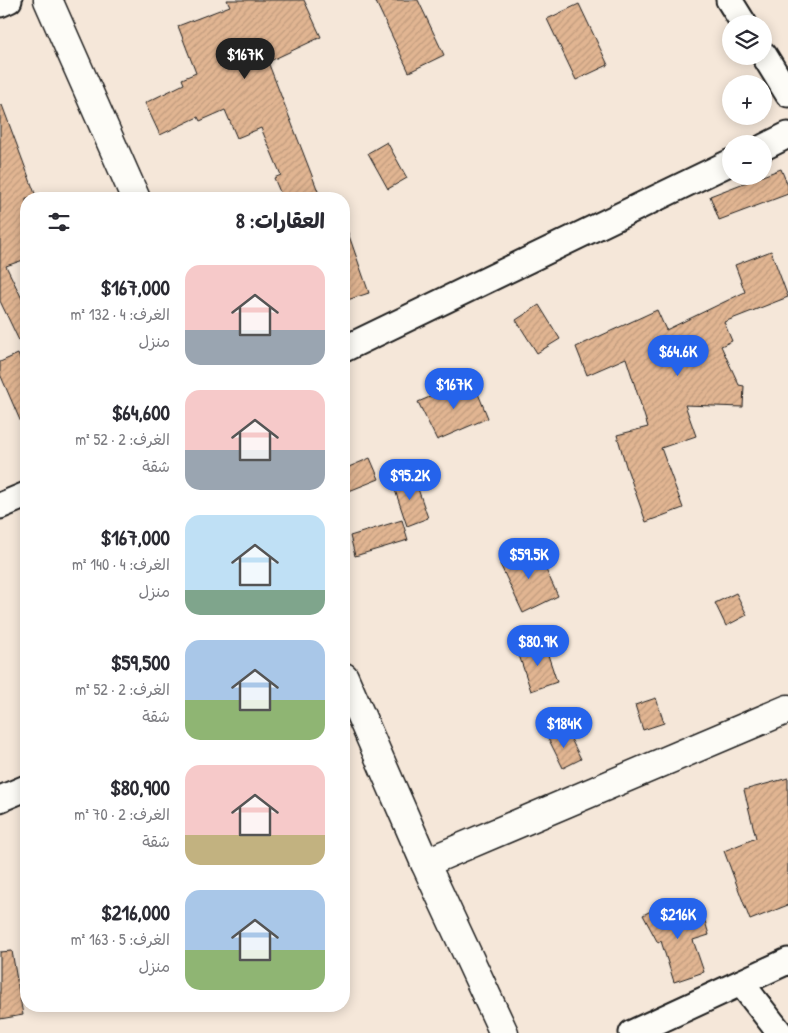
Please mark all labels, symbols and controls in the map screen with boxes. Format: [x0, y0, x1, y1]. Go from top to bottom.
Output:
map controls [722, 15, 772, 185]
button: layers [722, 15, 772, 65]
pin: $167K [210, 38, 280, 80]
text: $167K [227, 43, 263, 65]
button: + [722, 75, 772, 125]
button: − [722, 135, 772, 185]
text: العقارات: 8 [236, 206, 325, 235]
icon: filters [45, 208, 73, 236]
text: $167,000 [100, 273, 170, 302]
icon: home [225, 285, 285, 345]
text: الغرف: 4 · 132 m² [70, 303, 170, 325]
text: منزل [138, 330, 170, 352]
pin: $64.6K [637, 334, 719, 377]
text: $64.6K [659, 340, 697, 362]
pin: $167K [419, 368, 489, 410]
text: $167K [436, 373, 472, 395]
text: $64,600 [112, 398, 170, 427]
icon: home [225, 410, 285, 470]
text: الغرف: 2 · 52 m² [75, 428, 170, 450]
text: شقة [142, 455, 170, 477]
pin: $95.2K [369, 458, 451, 501]
text: $95.2K [390, 464, 430, 486]
text: $167,000 [100, 523, 170, 552]
icon: home [225, 535, 285, 595]
pin: $59.5K [488, 538, 570, 580]
text: $59.5K [509, 543, 549, 565]
text: الغرف: 4 · 140 m² [72, 553, 170, 575]
text: منزل [138, 580, 170, 602]
pin: $80.9K [497, 624, 579, 667]
text: $80.9K [518, 630, 558, 652]
text: $59,500 [111, 648, 170, 677]
icon: home [225, 660, 285, 720]
text: الغرف: 2 · 52 m² [75, 678, 170, 700]
text: شقة [142, 705, 170, 727]
pin: $184K [529, 706, 599, 749]
text: $184K [546, 712, 582, 734]
text: $80,900 [110, 773, 170, 802]
icon: home [225, 785, 285, 845]
text: الغرف: 2 · 70 m² [74, 803, 170, 825]
text: شقة [142, 830, 170, 852]
text: $216,000 [101, 898, 170, 927]
pin: $216K [643, 898, 713, 940]
text: $216K [660, 903, 696, 925]
icon: home [225, 910, 285, 970]
text: الغرف: 5 · 163 m² [71, 928, 170, 950]
text: منزل [138, 955, 170, 977]

